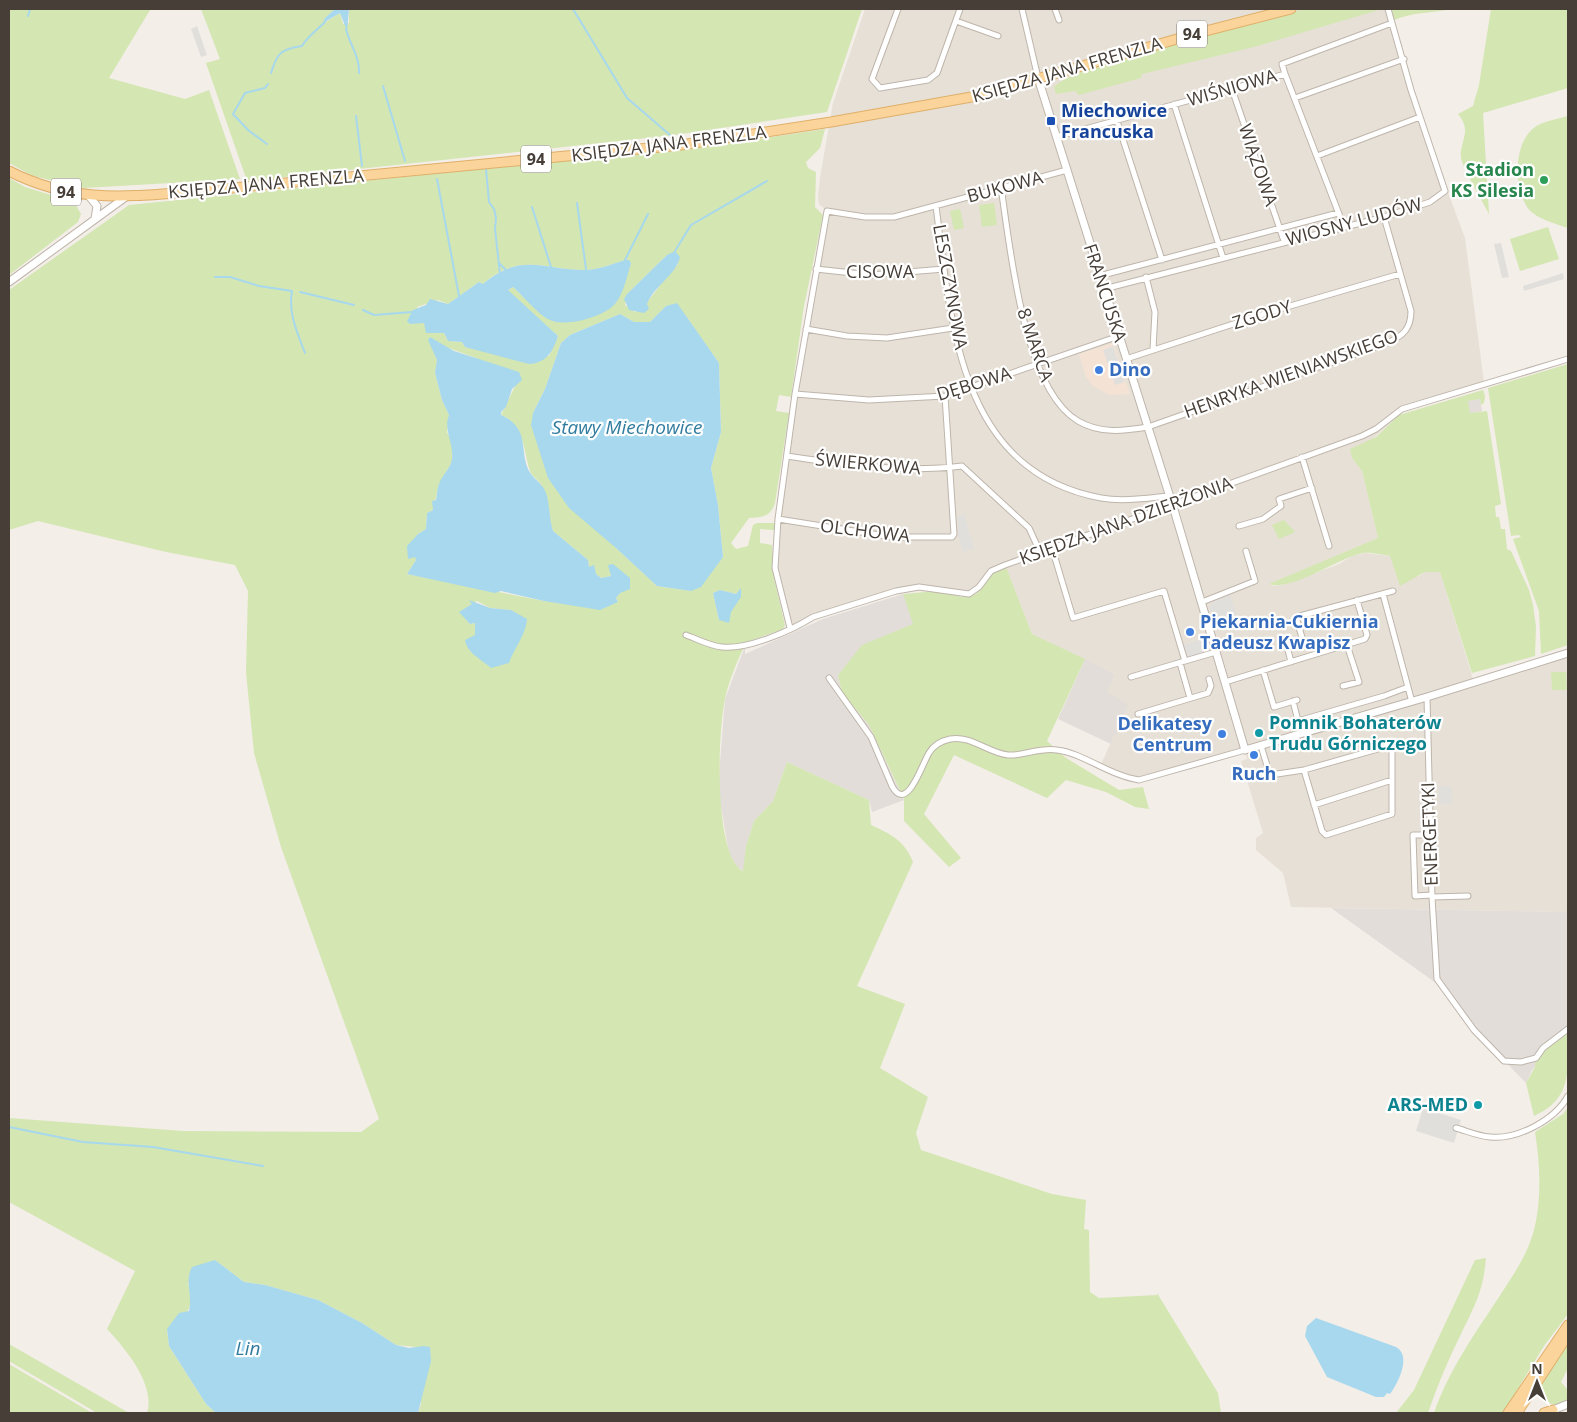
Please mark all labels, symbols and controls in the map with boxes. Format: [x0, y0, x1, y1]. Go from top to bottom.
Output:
road number: 94 [1177, 20, 1207, 48]
street label: KSIĘDZA JANA FRENZLA [969, 30, 1165, 108]
street label: WIŚNIOWA [1184, 63, 1280, 111]
place label: Miechowice Francuska [1061, 98, 1167, 143]
marker: Miechowice Francuska [1045, 115, 1057, 127]
street label: KSIĘDZA JANA FRENZLA [570, 119, 768, 167]
street label: WIĄZOWA [1234, 120, 1284, 210]
road number: 94 [521, 146, 551, 172]
place label: Stadion KS Silesia [1451, 157, 1534, 202]
street label: KSIĘDZA JANA FRENZLA [167, 162, 365, 204]
street label: BUKOWA [964, 164, 1046, 208]
marker: Stadion KS Silesia [1538, 174, 1550, 186]
road number: 94 [51, 178, 81, 206]
street label: WIOSNY LUDÓW [1283, 191, 1425, 251]
street label: LESZCZYNOWA [928, 222, 974, 352]
street label: FRANCUSKA [1079, 240, 1133, 346]
street label: CISOWA [846, 259, 915, 283]
street label: ZGODY [1229, 293, 1295, 334]
street label: 8 MARCA [1012, 305, 1060, 385]
street label: HENRYKA WIENIAWSKIEGO [1180, 323, 1401, 423]
place label: Dino [1109, 357, 1151, 381]
street label: DĘBOWA [934, 360, 1014, 406]
marker: Dino [1093, 364, 1105, 376]
water label: Stawy Miechowice [552, 414, 702, 440]
street label: ŚWIERKOWA [814, 446, 922, 480]
street label: KSIĘDZA JANA DZIERŻONIA [1016, 470, 1236, 570]
street label: OLCHOWA [819, 513, 912, 547]
place label: Piekarnia-Cukiernia Tadeusz Kwapisz [1200, 609, 1379, 654]
marker: Piekarnia-Cukiernia Tadeusz Kwapisz [1184, 626, 1196, 638]
place label: Pomnik Bohaterów Trudu Górniczego [1269, 710, 1442, 755]
place label: Delikatesy Centrum [1117, 711, 1213, 756]
marker: Pomnik Bohaterów Trudu Górniczego [1253, 727, 1265, 739]
marker: Delikatesy Centrum [1216, 728, 1228, 740]
marker: Ruch [1248, 749, 1260, 761]
place label: Ruch [1232, 761, 1276, 785]
street label: ENERGETYKI [1415, 782, 1443, 886]
place label: ARS-MED [1388, 1092, 1468, 1116]
marker: ARS-MED [1472, 1099, 1484, 1111]
water label: Lin [236, 1335, 260, 1361]
north arrow [1512, 1357, 1562, 1407]
text: N [1531, 1359, 1543, 1378]

